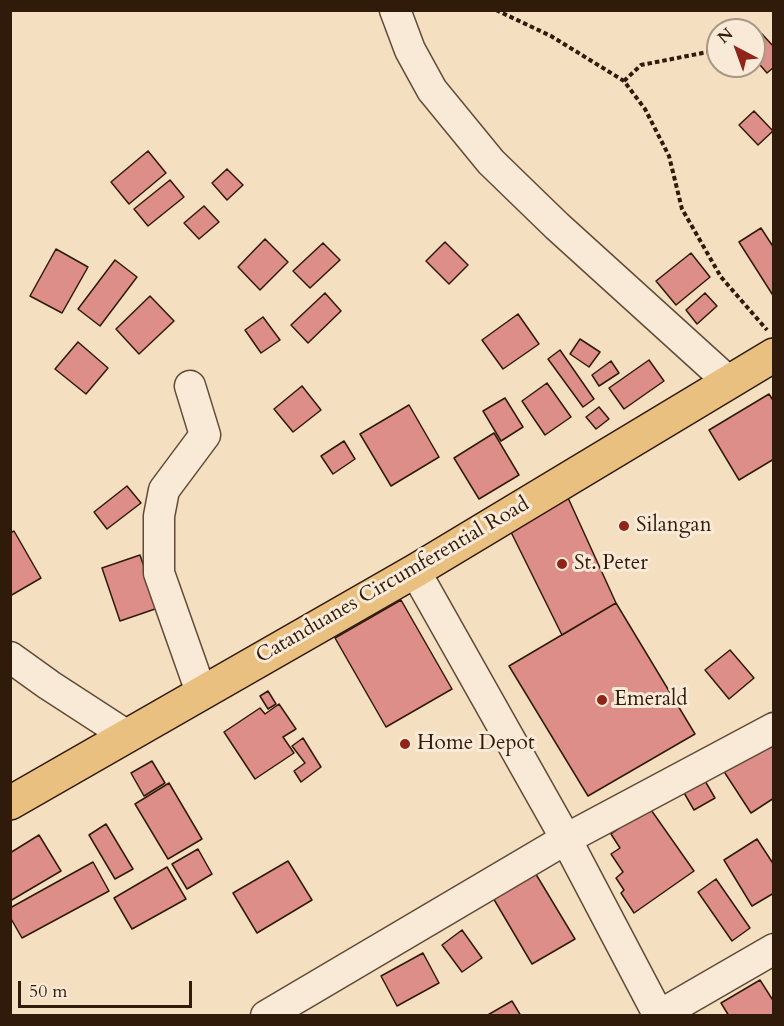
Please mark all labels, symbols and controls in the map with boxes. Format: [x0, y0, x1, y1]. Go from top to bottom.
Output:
north arrow [706, 18, 766, 78]
text: N [713, 23, 738, 49]
street label: Catanduanes Circumferential Road [252, 492, 534, 670]
place label: Silangan [636, 513, 712, 539]
marker: Silangan [617, 519, 631, 533]
place label: St. Peter [574, 551, 648, 577]
marker: St. Peter [555, 557, 569, 571]
place label: Emerald [614, 687, 688, 713]
marker: Emerald [595, 693, 609, 707]
place label: Home Depot [417, 731, 535, 757]
marker: Home Depot [398, 737, 412, 751]
scale bar [21, 969, 195, 1007]
text: 50 m [29, 979, 68, 1004]

